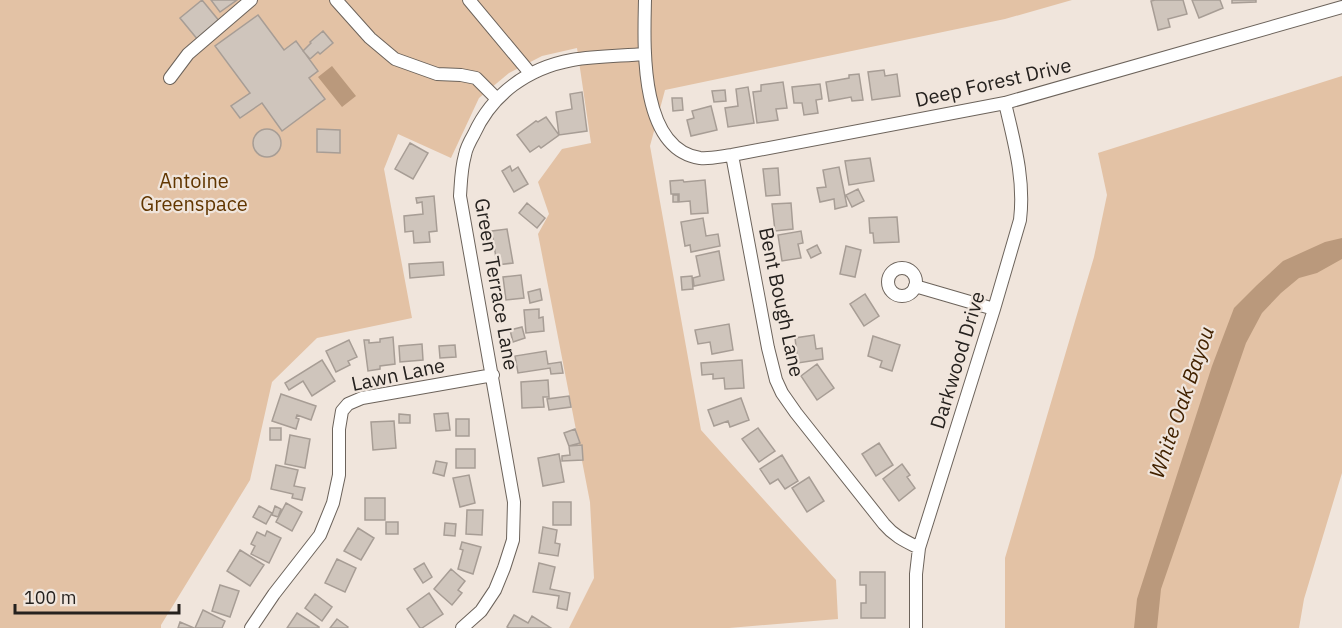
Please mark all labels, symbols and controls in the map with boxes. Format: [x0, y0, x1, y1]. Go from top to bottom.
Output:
street label: Deep Forest Drive [912, 51, 1074, 113]
park label: Antoine Greenspace [140, 167, 248, 217]
street label: Green Terrace Lane [469, 196, 525, 372]
street label: Bent Bough Lane [753, 225, 811, 379]
street label: Darkwood Drive [923, 288, 991, 432]
water label: White Oak Bayou [1142, 322, 1220, 482]
street label: Lawn Lane [349, 351, 447, 397]
scale bar [15, 577, 178, 615]
text: 100 m [24, 586, 76, 609]

